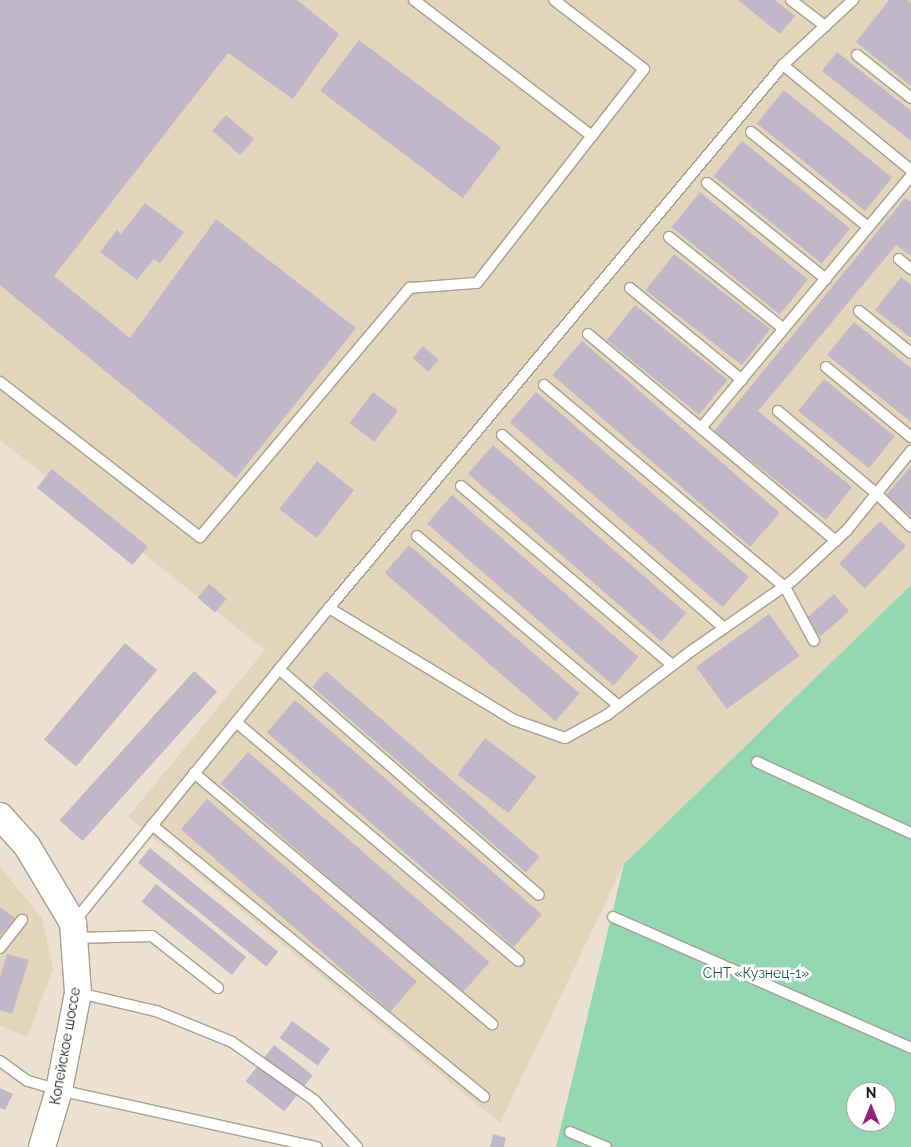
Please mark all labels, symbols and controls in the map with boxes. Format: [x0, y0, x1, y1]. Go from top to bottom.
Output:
park label: СНТ «Кузнец-1» [703, 965, 809, 981]
street label: Копейское шоссе [46, 986, 84, 1106]
north arrow [846, 1082, 896, 1132]
text: N [866, 1085, 876, 1101]

